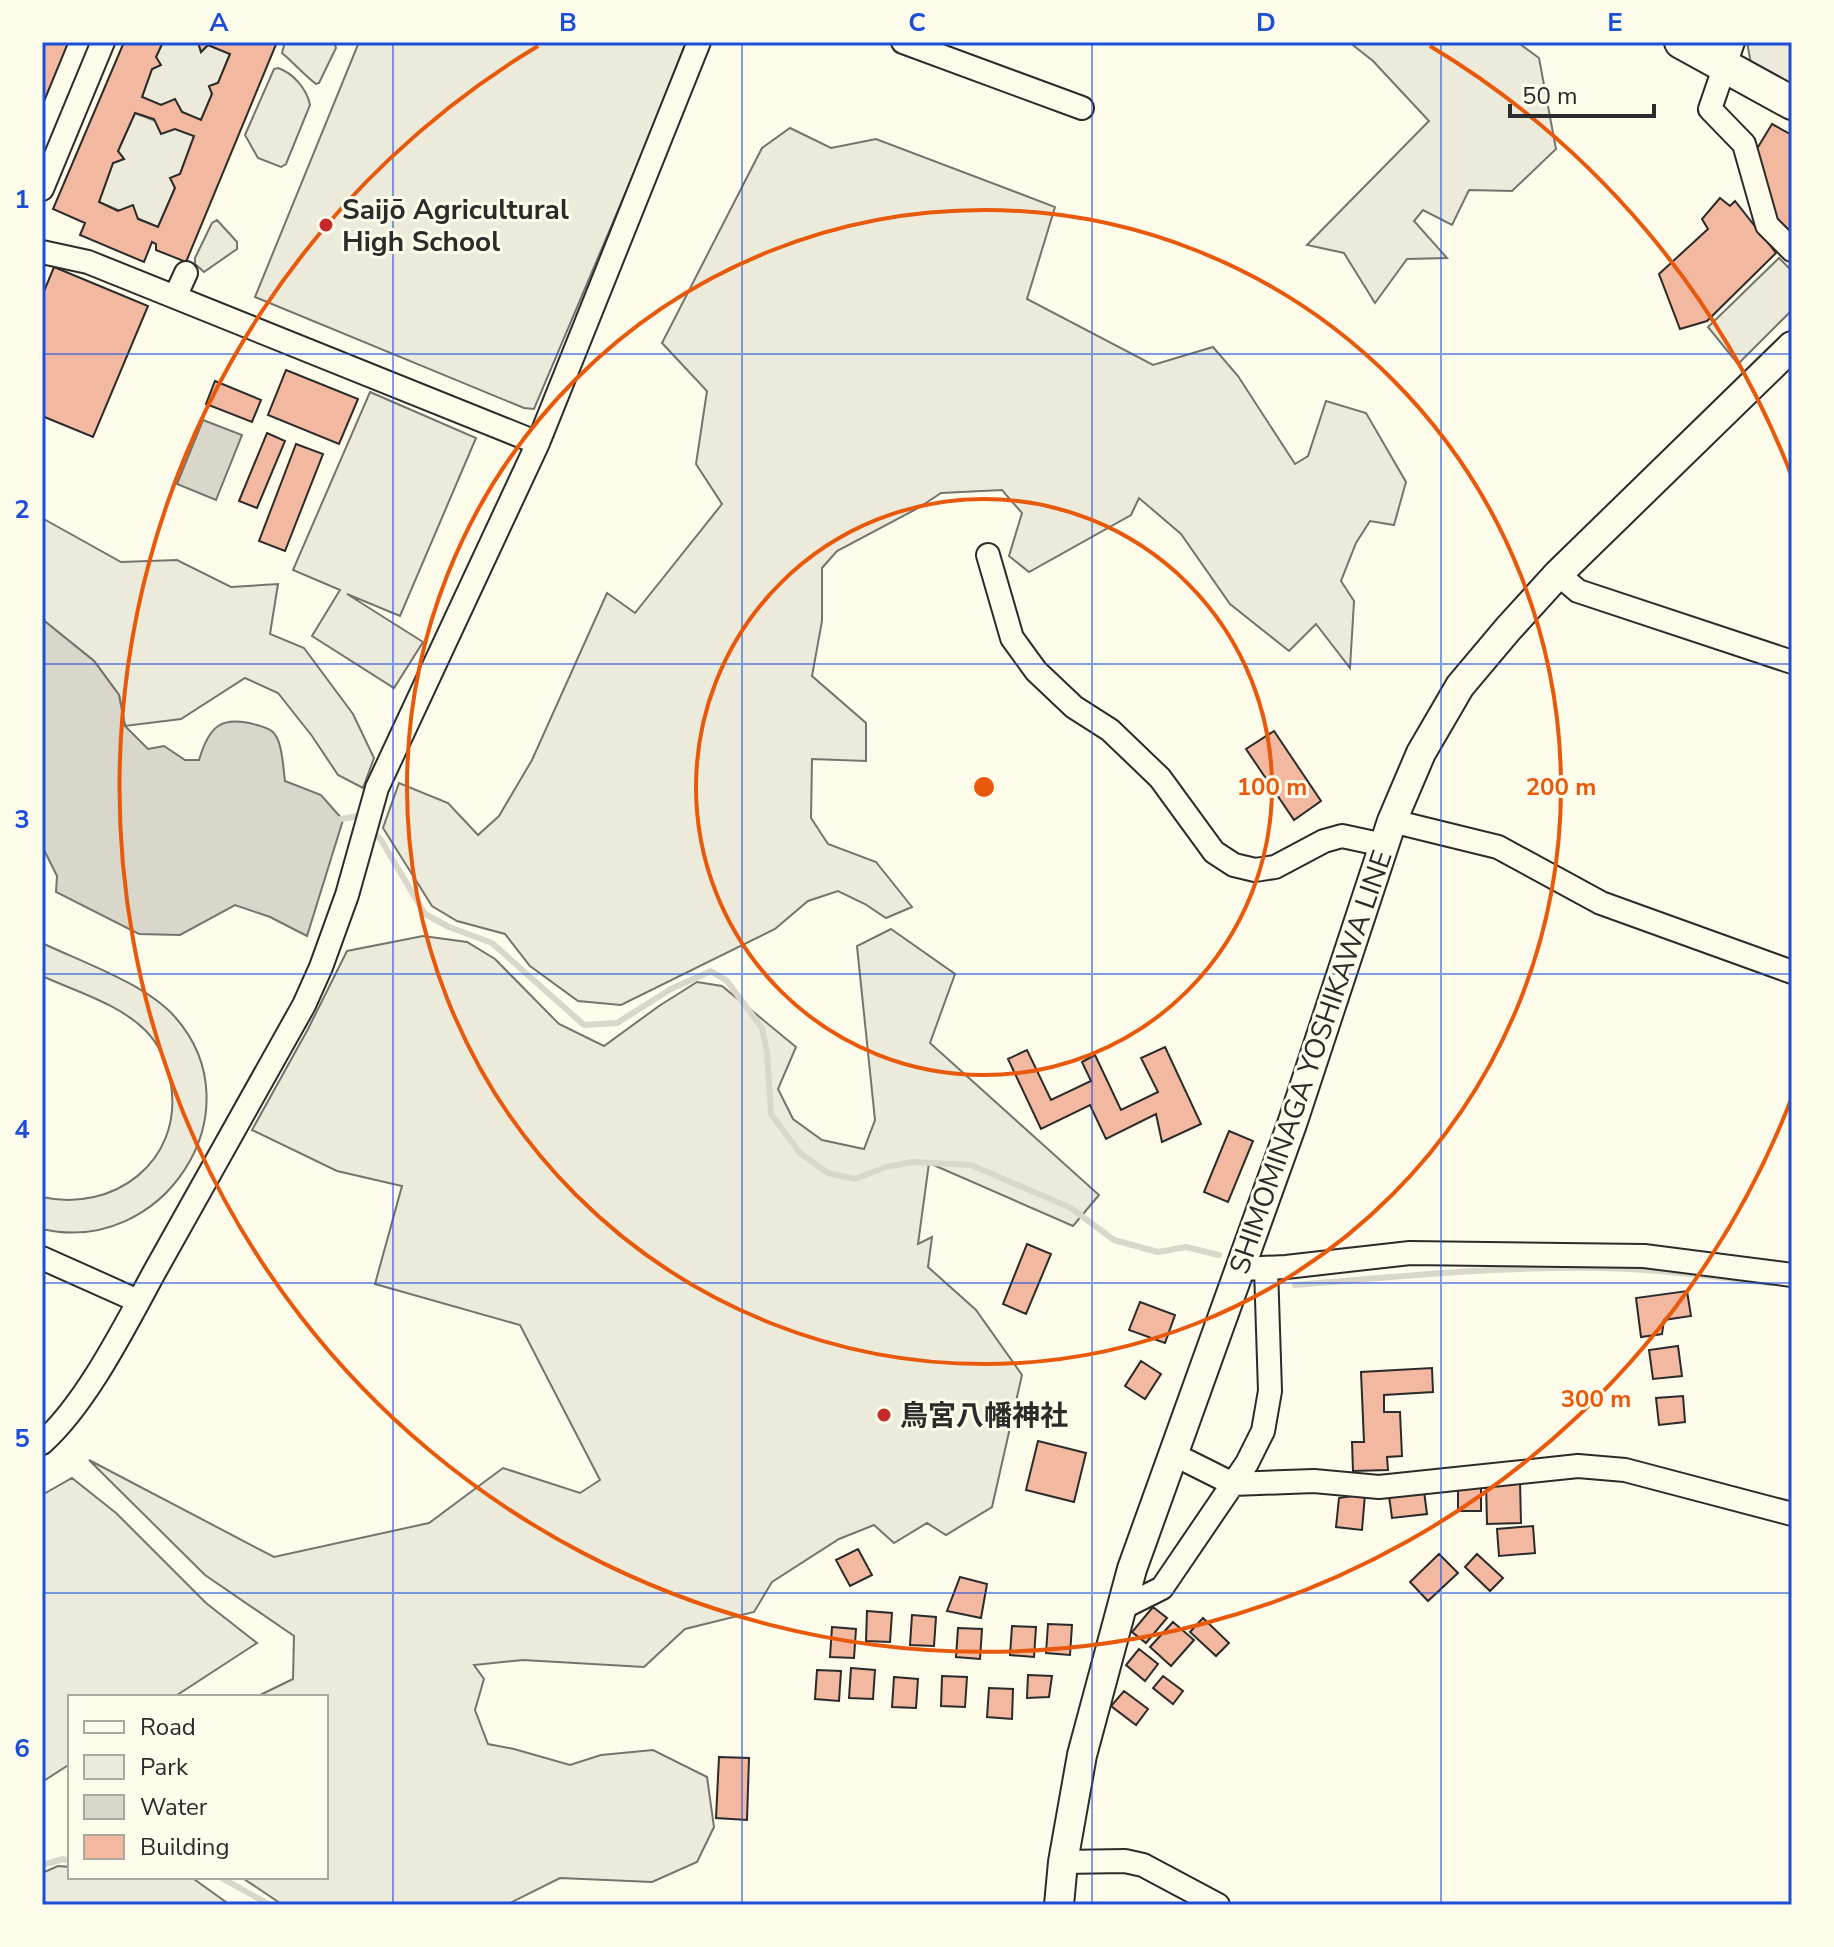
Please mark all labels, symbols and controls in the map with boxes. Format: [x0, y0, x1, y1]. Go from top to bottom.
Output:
text: A [209, 5, 229, 40]
text: B [559, 5, 577, 40]
text: C [908, 5, 926, 40]
text: D [1256, 5, 1276, 40]
text: E [1607, 5, 1623, 40]
scale bar [1510, 68, 1654, 118]
text: 50 m [1522, 80, 1578, 112]
text: 1 [14, 182, 30, 217]
place label: Saijō Agricultural High School [342, 191, 569, 261]
marker: Saijō Agricultural High School [317, 216, 335, 234]
text: 2 [14, 492, 30, 527]
text: 100 m [1237, 771, 1307, 803]
text: 200 m [1526, 771, 1596, 803]
centre of rings [970, 773, 998, 801]
text: 3 [14, 802, 30, 837]
street label: SHIMOMINAGA YOSHIKAWA LINE [1220, 846, 1401, 1279]
text: 4 [14, 1112, 30, 1147]
text: 300 m [1561, 1383, 1631, 1415]
place label: 鳥宮八幡神社 [900, 1397, 1068, 1435]
marker: 鳥宮八幡神社 [875, 1406, 893, 1424]
text: 5 [14, 1421, 30, 1456]
legend [68, 1695, 328, 1879]
text: Road [140, 1711, 196, 1743]
text: 6 [14, 1731, 30, 1766]
text: Park [140, 1751, 189, 1783]
text: Water [140, 1791, 208, 1823]
text: Building [140, 1831, 230, 1863]

